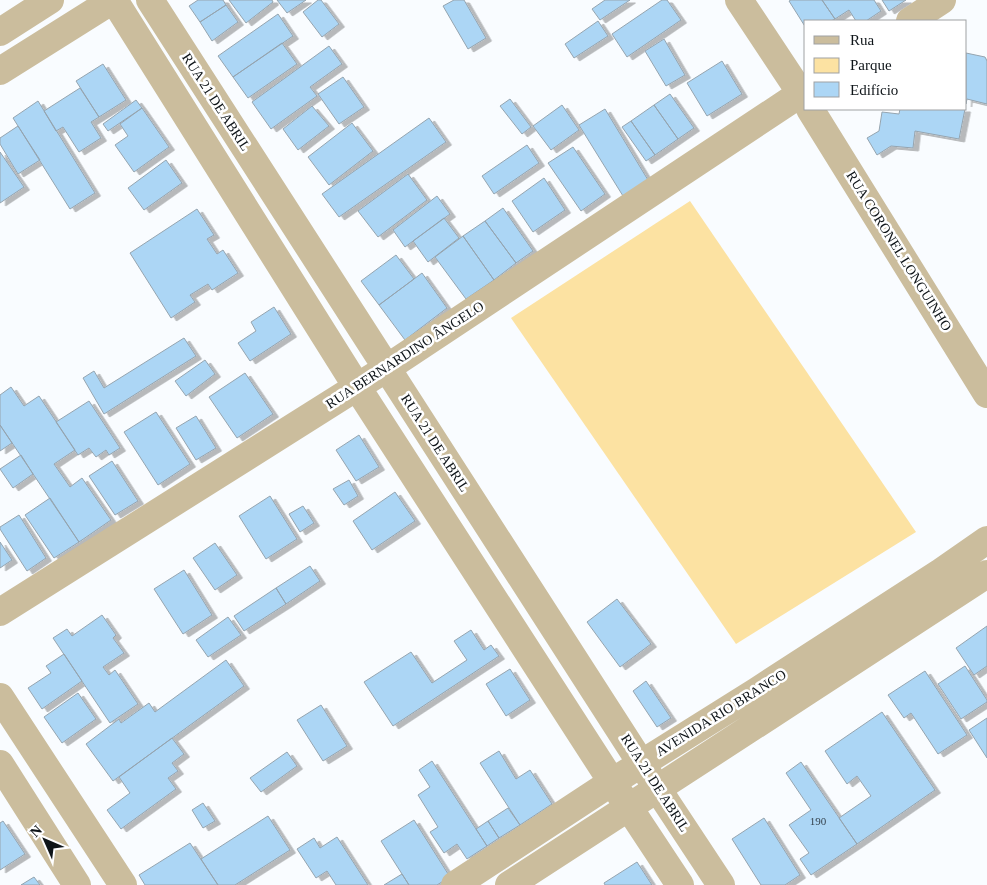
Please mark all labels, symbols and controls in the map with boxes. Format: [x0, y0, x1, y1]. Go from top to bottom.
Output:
legend [804, 20, 967, 110]
text: Rua [850, 32, 875, 48]
street label: RUA 21 DE ABRIL [179, 50, 253, 154]
text: Parque [850, 57, 892, 73]
text: Edifício [850, 82, 898, 98]
street label: RUA CORONEL LONGUINHO [844, 168, 954, 334]
street label: RUA BERNARDINO ÂNGELO [323, 297, 487, 412]
street label: RUA 21 DE ABRIL [398, 391, 472, 495]
street label: AVENIDA RIO BRANCO [653, 667, 789, 759]
street label: RUA 21 DE ABRIL [618, 731, 692, 835]
north arrow [20, 815, 70, 865]
house number: 190 [810, 815, 827, 827]
text: N [27, 822, 45, 840]

